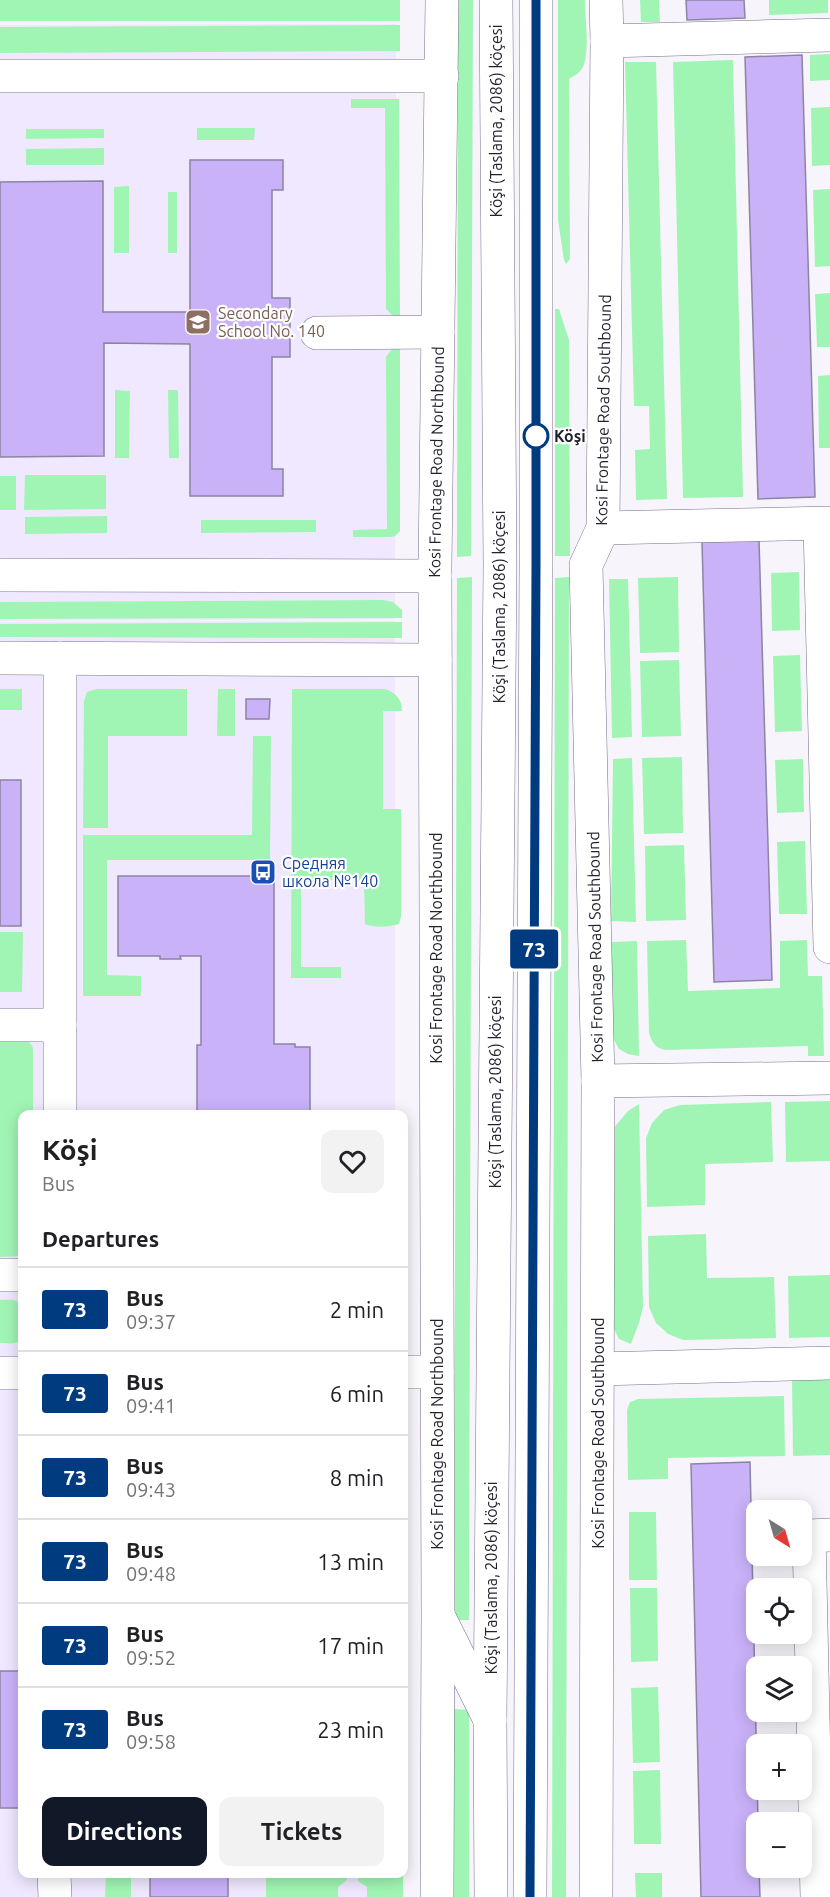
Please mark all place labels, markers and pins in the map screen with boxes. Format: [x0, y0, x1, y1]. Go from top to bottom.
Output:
place label: Secondary School No. 140 [218, 304, 325, 340]
school or university icon: Secondary School No. 140 [183, 307, 213, 337]
marker: Köşi [523, 423, 549, 449]
place label: Köşi [554, 427, 586, 446]
place label: Средняя школа №140 [282, 854, 378, 890]
bus stop icon: Средняя школа №140 [248, 857, 278, 887]

